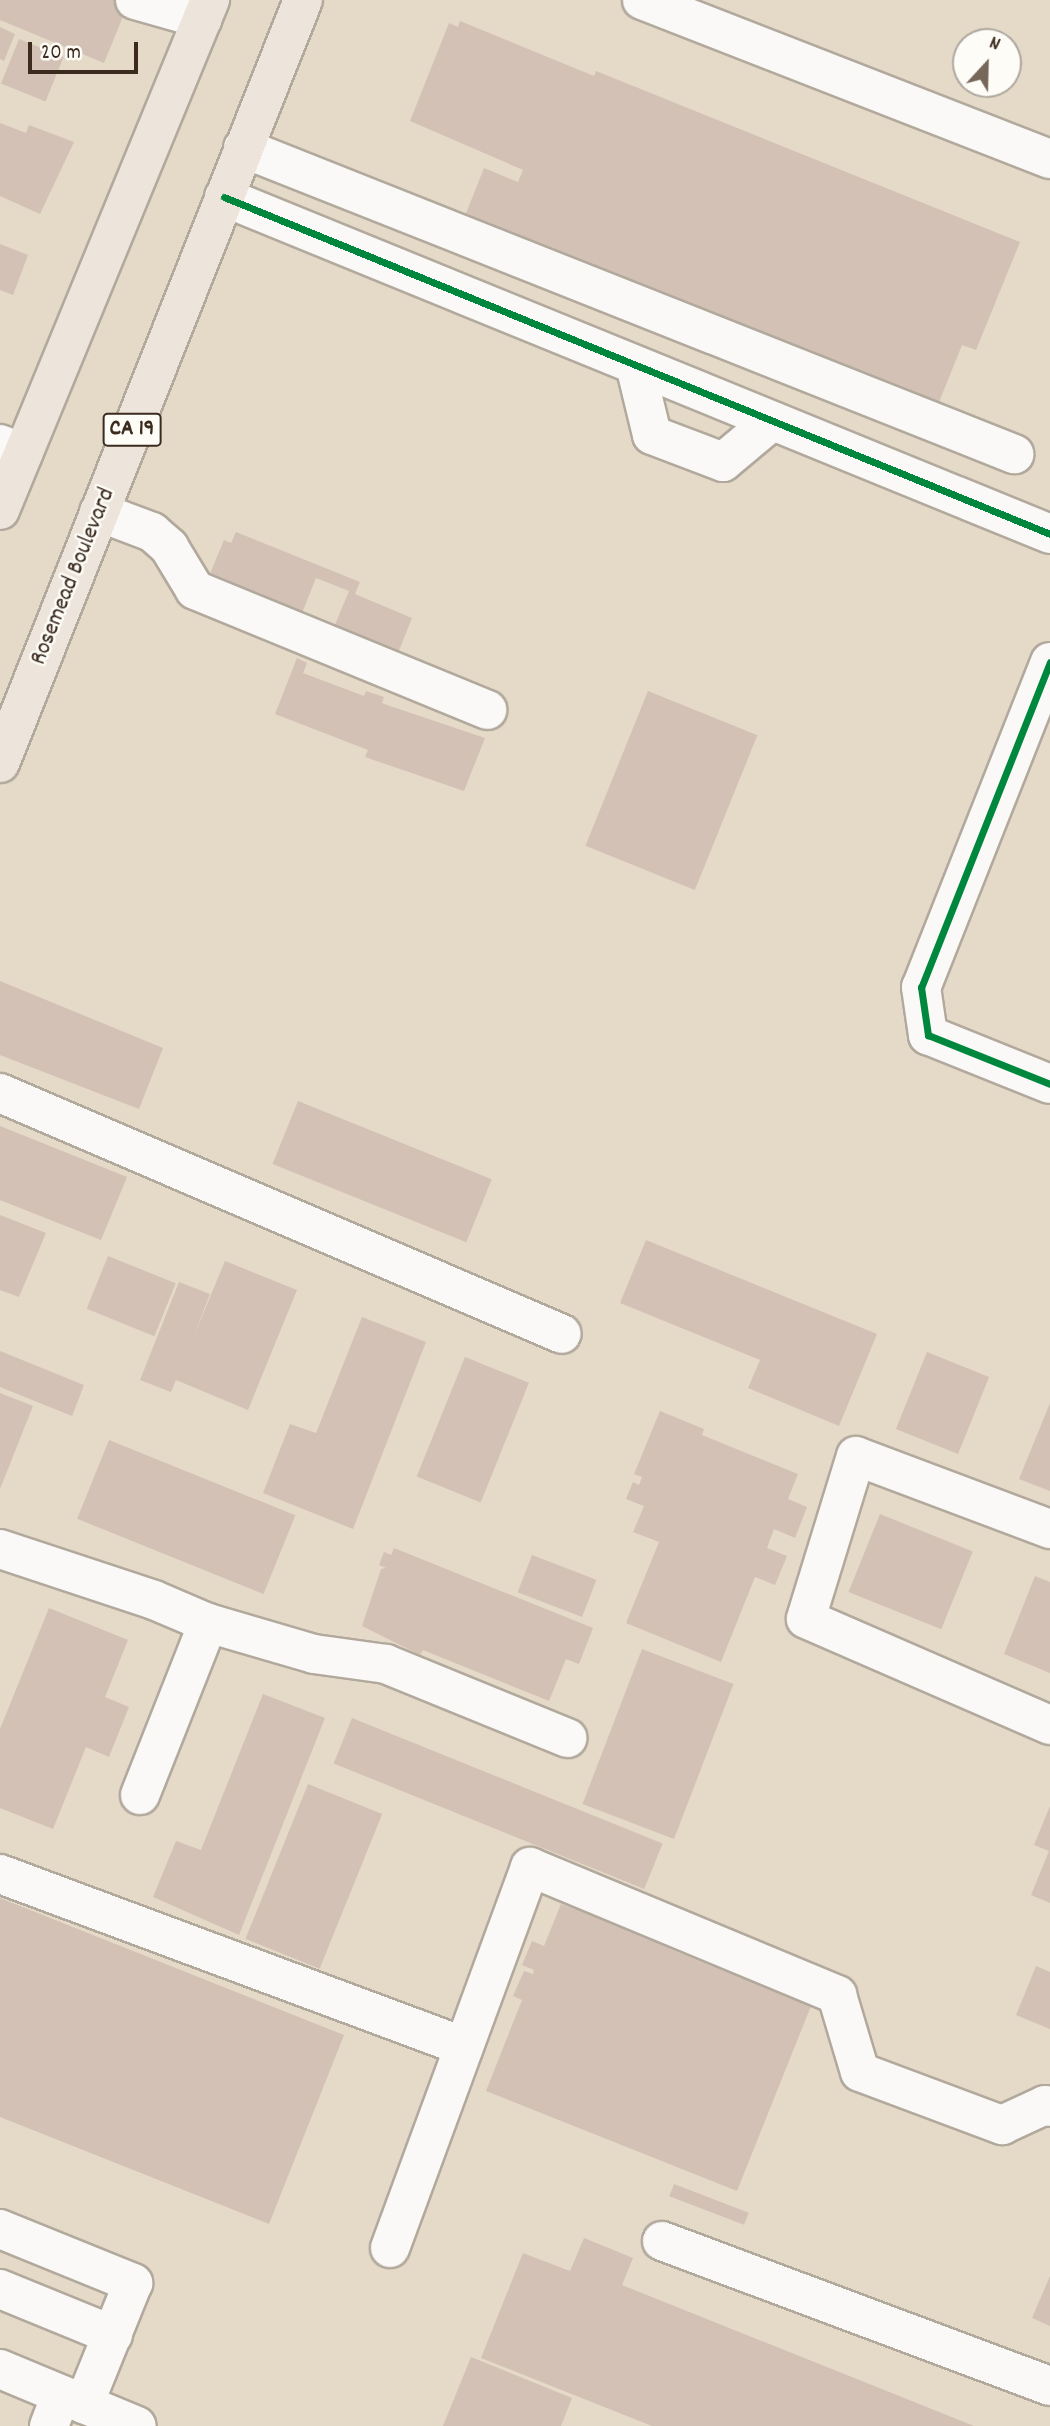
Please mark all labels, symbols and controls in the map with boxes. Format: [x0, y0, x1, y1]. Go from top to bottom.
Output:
scale bar [32, 28, 142, 72]
north arrow [952, 28, 1022, 98]
text: N [985, 31, 1004, 59]
text: 20 m [41, 39, 81, 69]
road number: CA 19 [102, 410, 162, 450]
street label: Rosemead Boulevard [25, 484, 123, 670]

